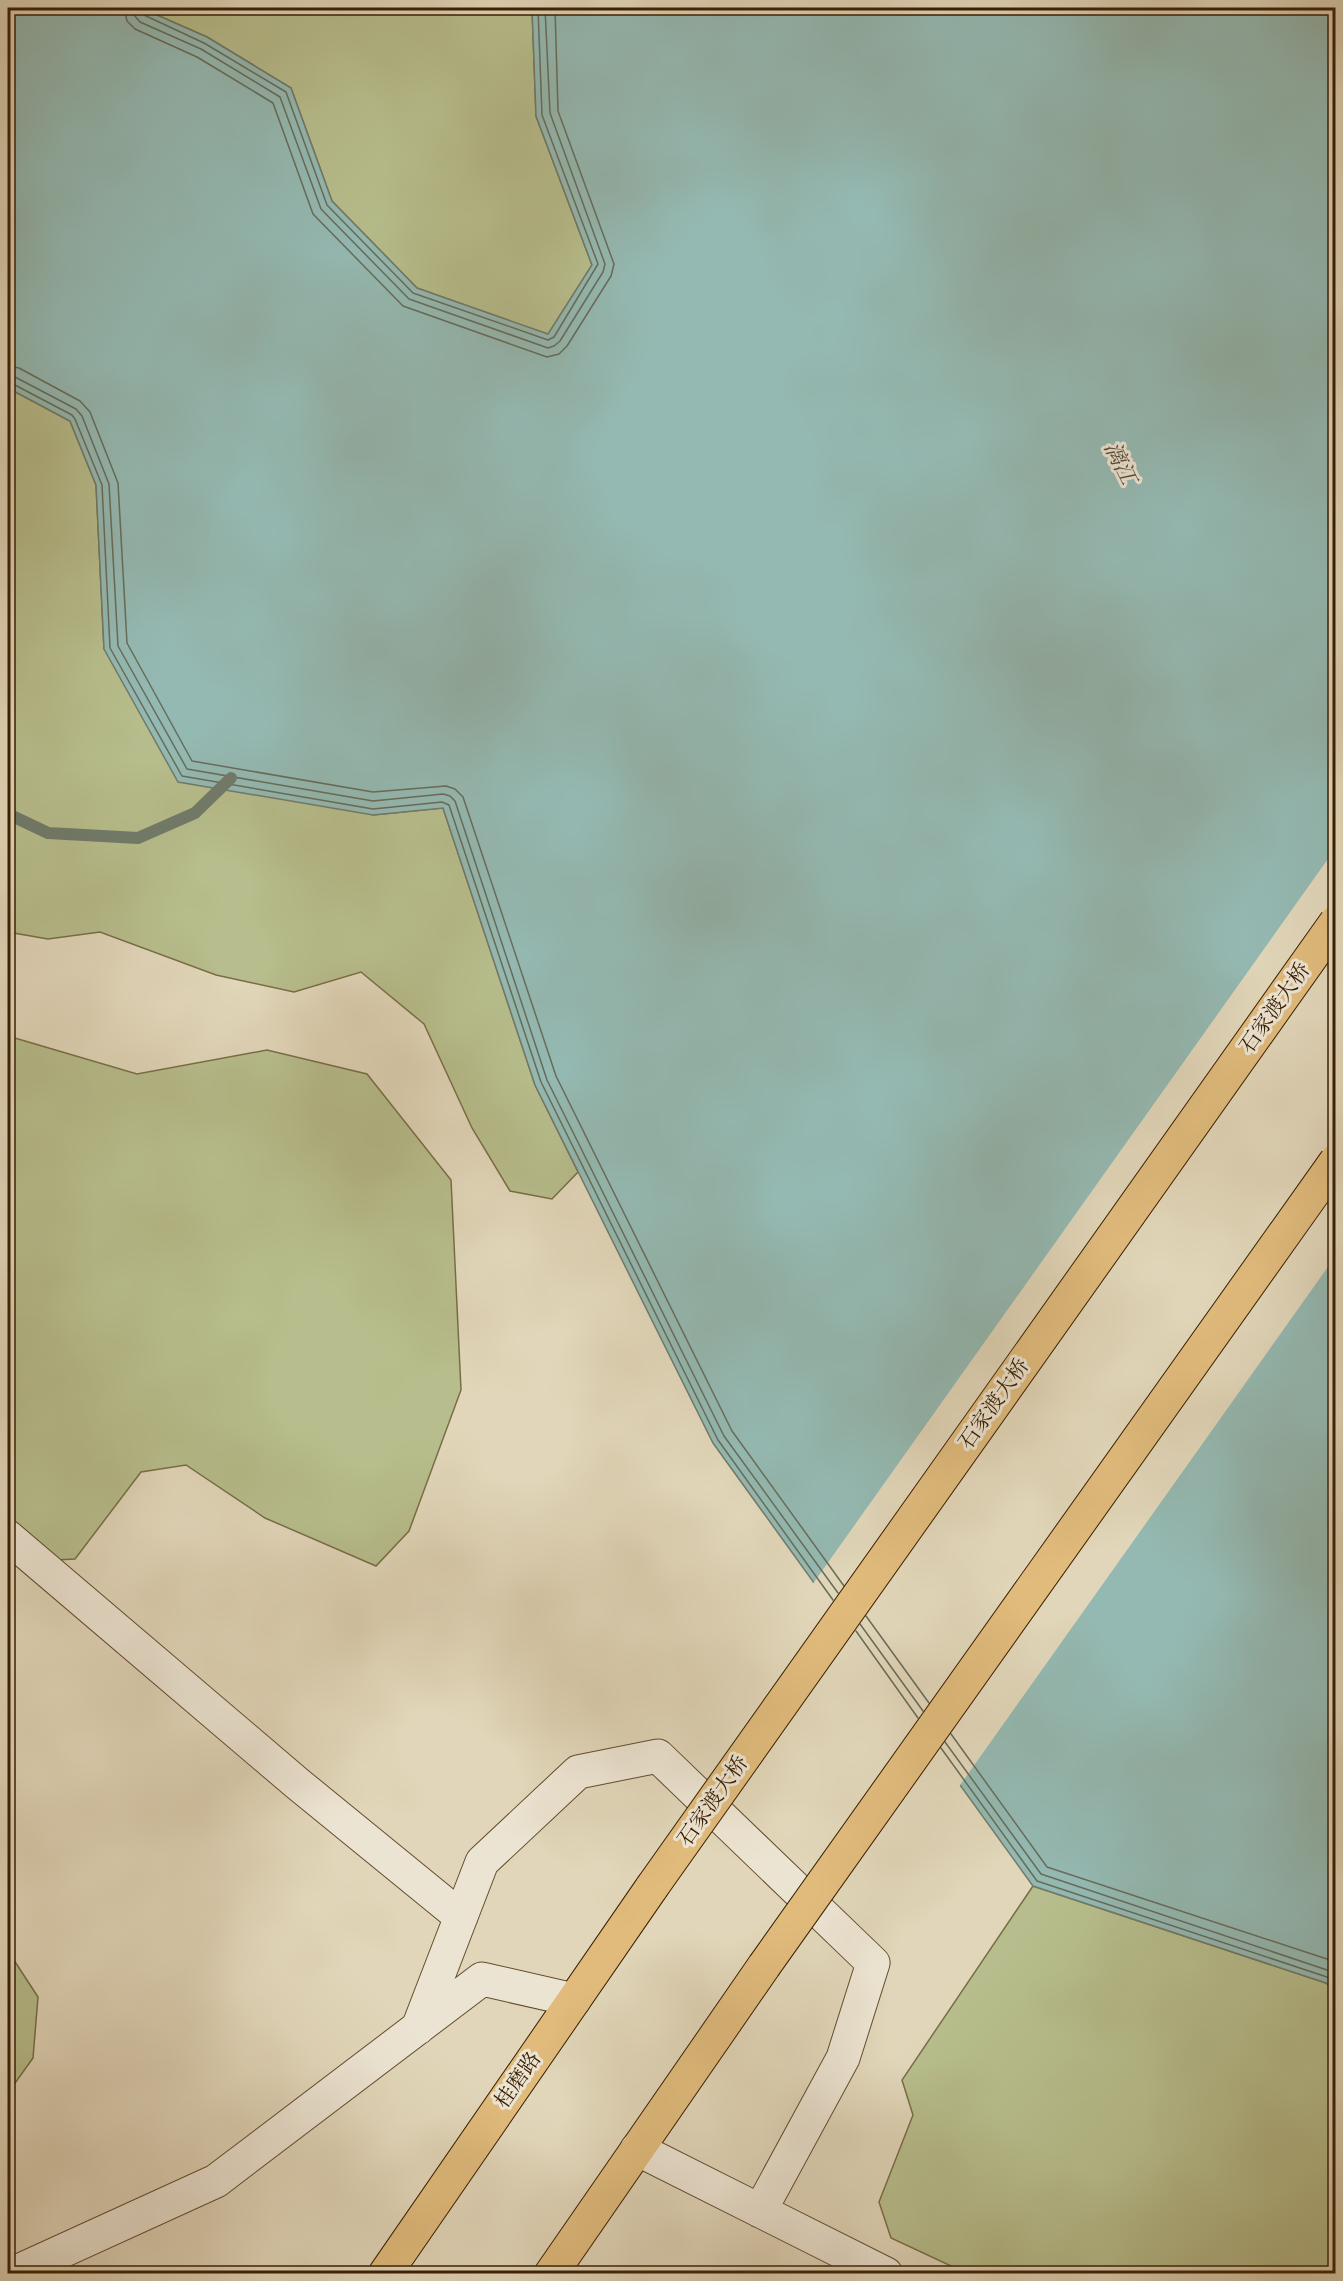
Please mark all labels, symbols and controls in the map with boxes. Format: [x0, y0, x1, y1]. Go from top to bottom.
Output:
water label: 漓江 [1098, 437, 1144, 492]
street label: 石家渡大桥 [1234, 957, 1316, 1059]
street label: 石家渡大桥 [953, 1353, 1035, 1455]
street label: 石家渡大桥 [672, 1750, 754, 1852]
street label: 桂磨路 [489, 2046, 547, 2114]

